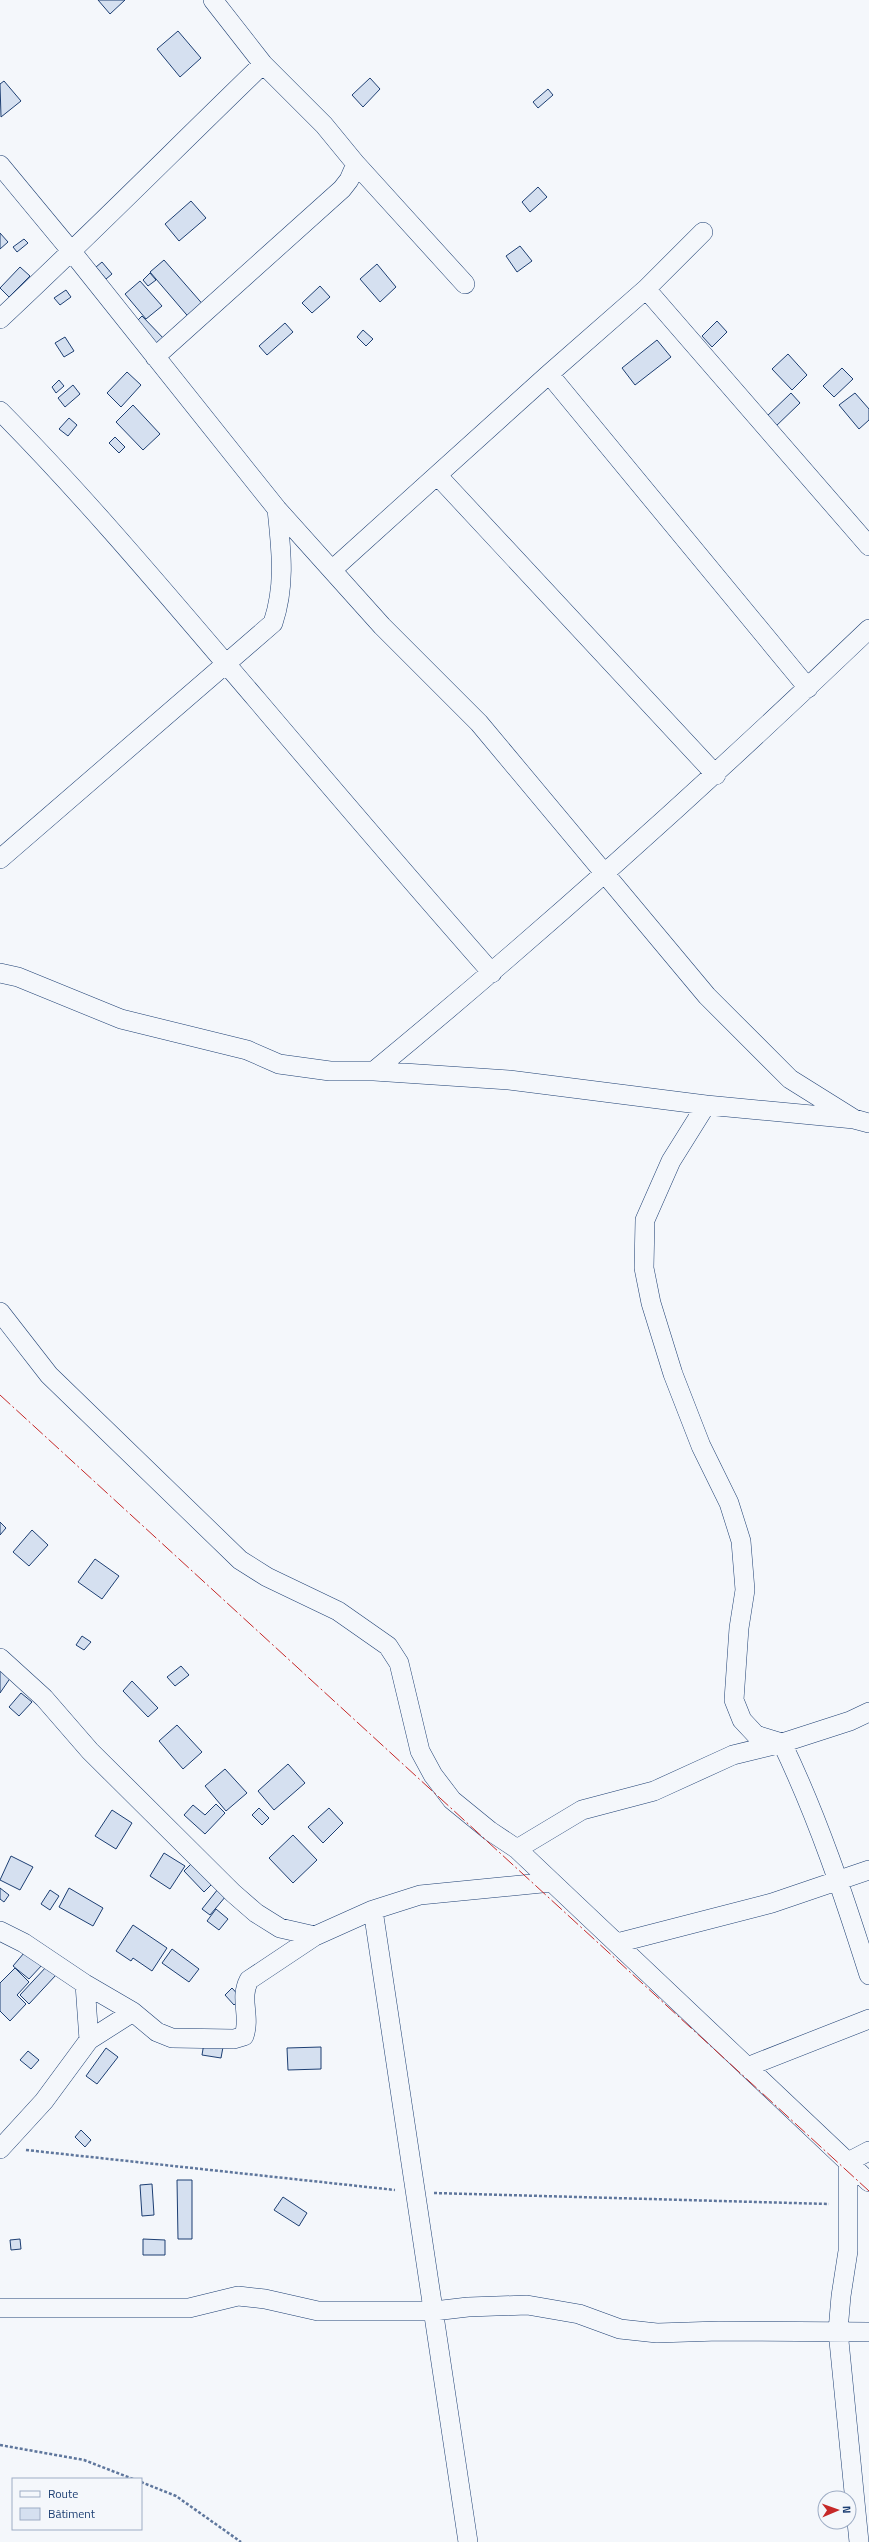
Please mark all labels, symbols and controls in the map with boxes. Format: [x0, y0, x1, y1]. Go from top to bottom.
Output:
legend [12, 2478, 142, 2530]
text: Route [48, 2484, 78, 2503]
north arrow [817, 2490, 857, 2530]
text: Bâtiment [48, 2504, 96, 2523]
text: N [839, 2506, 855, 2514]

